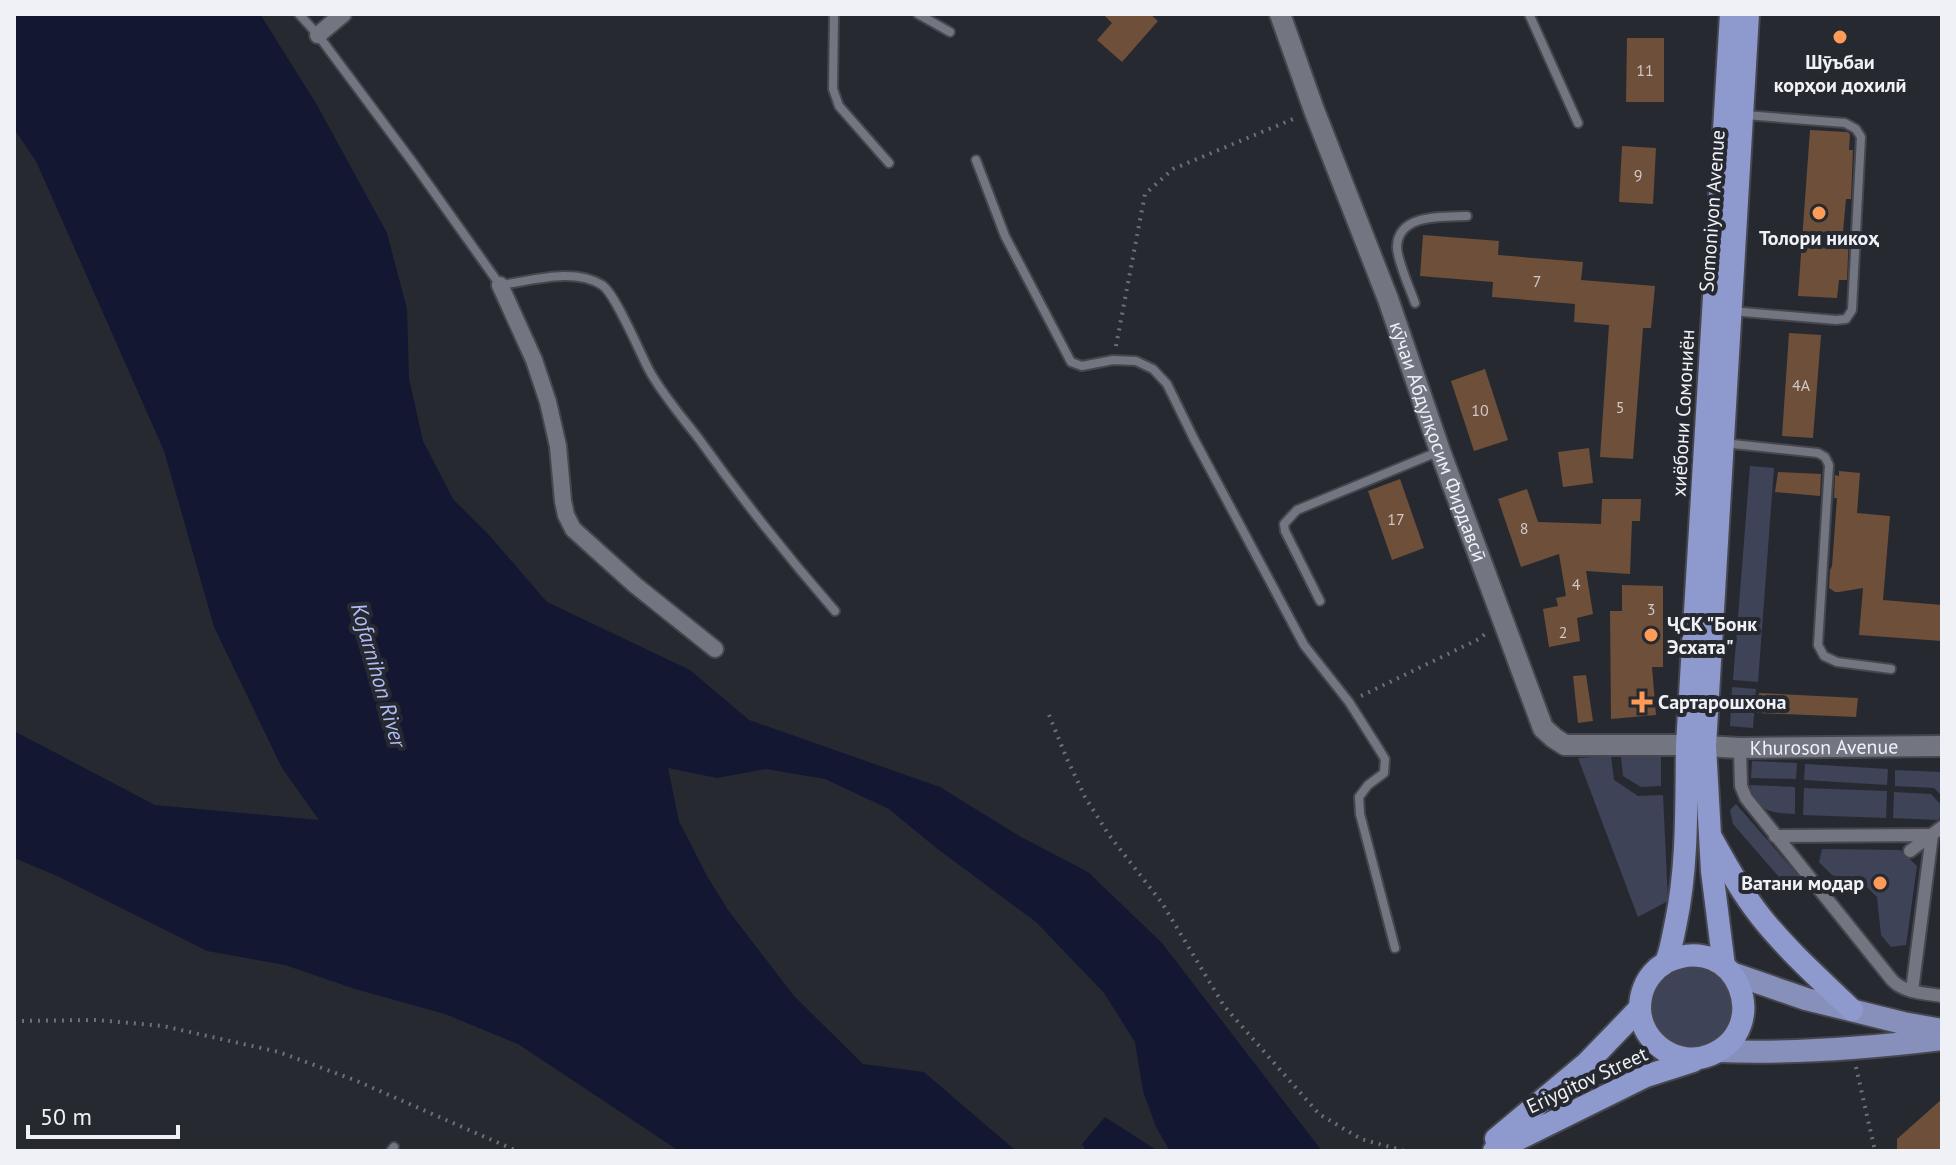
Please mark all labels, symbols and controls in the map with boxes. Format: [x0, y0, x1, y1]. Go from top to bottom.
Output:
marker: Шӯъбаи корҳои дохилӣ [1831, 28, 1849, 46]
place label: Шӯъбаи корҳои дохилӣ [1774, 49, 1906, 98]
house number: 11 [1636, 60, 1654, 80]
street label: Somoniyon Avenue [1693, 129, 1731, 293]
house number: 9 [1634, 165, 1642, 185]
marker: Толори никоҳ [1810, 204, 1828, 222]
place label: Толори никоҳ [1759, 225, 1879, 251]
house number: 7 [1533, 271, 1541, 291]
street label: кӯчаи Абдулқосим Фирдавсӣ [1384, 318, 1493, 565]
street label: хиёбони Сомониён [1666, 329, 1700, 497]
house number: 4А [1792, 375, 1811, 395]
house number: 5 [1616, 397, 1624, 417]
house number: 10 [1471, 400, 1489, 420]
house number: 17 [1387, 509, 1405, 529]
house number: 8 [1520, 518, 1528, 538]
house number: 4 [1572, 574, 1581, 594]
house number: 3 [1647, 599, 1655, 619]
water label: Kofarnihon River [345, 600, 413, 752]
place label: ҶСК "Бонк Эсхата" [1667, 611, 1757, 660]
house number: 2 [1559, 622, 1567, 642]
marker: ҶСК "Бонк Эсхата" [1642, 626, 1660, 644]
place label: Сартарошхона [1658, 689, 1786, 715]
marker: Сартарошхона [1633, 693, 1651, 711]
street label: Khuroson Avenue [1749, 733, 1899, 761]
place label: Ватани модар [1741, 870, 1864, 896]
marker: Ватани модар [1871, 874, 1889, 892]
street label: Eriygitov Street [1522, 1041, 1652, 1119]
scale bar [28, 1089, 178, 1139]
text: 50 m [40, 1101, 92, 1132]

